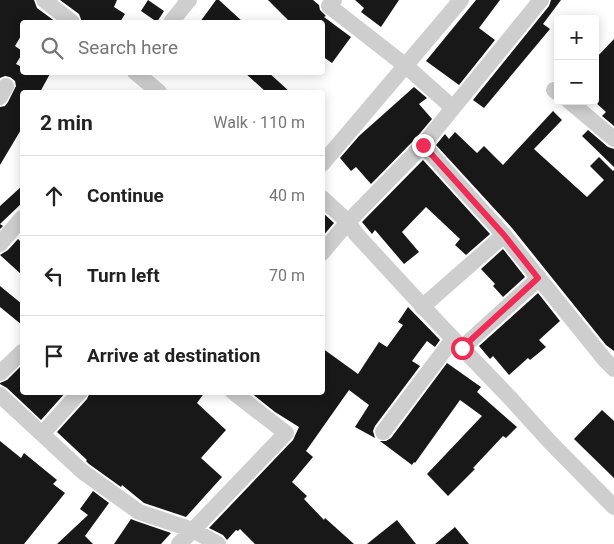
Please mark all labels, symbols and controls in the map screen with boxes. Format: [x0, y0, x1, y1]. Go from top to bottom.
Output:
map controls [554, 15, 599, 105]
button: + [554, 15, 599, 60]
search box [20, 20, 325, 75]
icon: search [38, 34, 66, 62]
text: Search here [78, 36, 178, 59]
button: − [554, 60, 599, 105]
text: 2 min [40, 111, 93, 135]
text: Walk · 110 m [213, 113, 305, 132]
route end [412, 134, 435, 157]
icon: ahead [40, 182, 68, 210]
text: Continue [87, 184, 164, 207]
text: 40 m [269, 186, 305, 205]
icon: left [40, 262, 68, 290]
text: Turn left [87, 264, 160, 287]
text: 70 m [269, 266, 305, 285]
route start [451, 337, 474, 360]
icon: arrive [40, 342, 68, 370]
text: Arrive at destination [87, 344, 260, 367]

